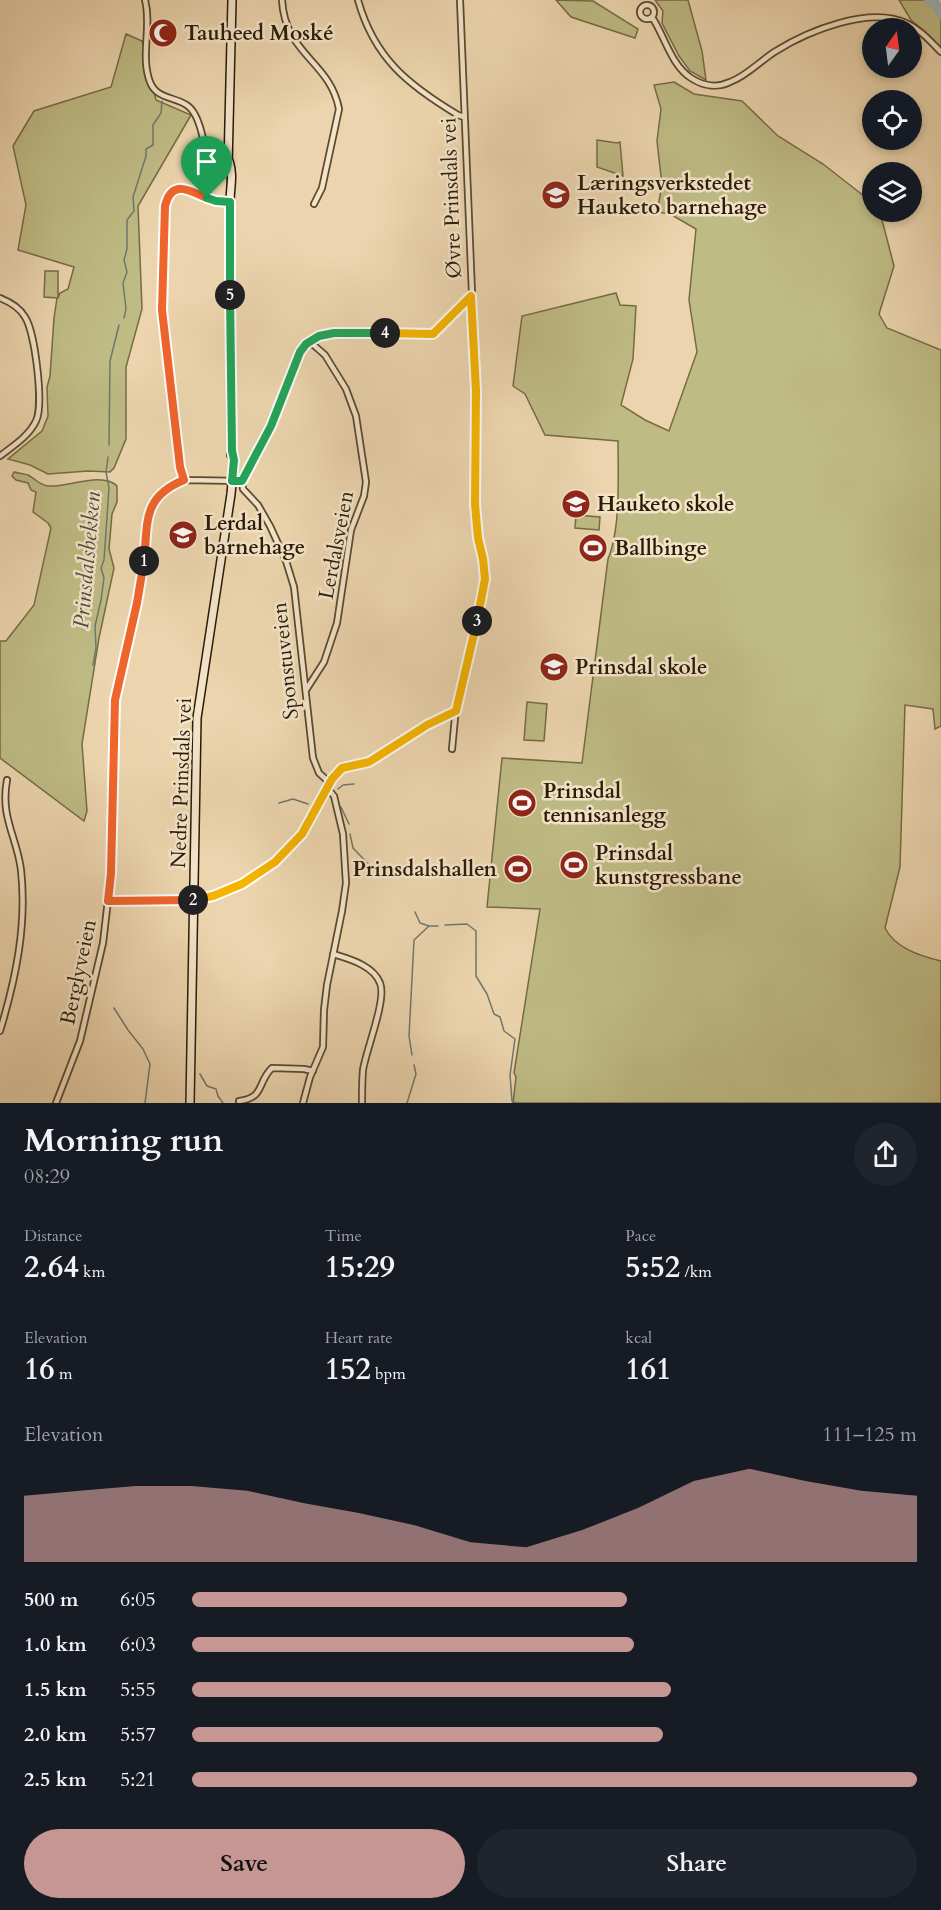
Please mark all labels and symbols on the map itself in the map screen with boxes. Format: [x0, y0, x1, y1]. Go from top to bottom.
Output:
mosque icon: Tauheed Moské [147, 17, 179, 49]
north arrow [862, 18, 922, 78]
place label: Tauheed Moské [184, 19, 334, 48]
street label: Øvre Prinsdals vei [434, 117, 469, 279]
pin [181, 136, 232, 198]
place label: Læringsverkstedet Hauketo barnehage [577, 169, 767, 222]
school or university icon: Læringsverkstedet Hauketo barnehage [540, 179, 572, 211]
pin: 5 [215, 280, 245, 310]
pin: 4 [370, 318, 400, 348]
street label: Lerdalsveien [312, 488, 361, 602]
school or university icon: Hauketo skole [560, 488, 592, 520]
water label: Prinsdalsbekken [66, 490, 108, 630]
place label: Hauketo skole [597, 490, 734, 519]
place label: Lerdal barnehage [204, 509, 305, 562]
school or university icon: Lerdal barnehage [167, 519, 199, 551]
sports icon: Ballbinge [577, 532, 609, 564]
place label: Ballbinge [614, 534, 707, 563]
pin: 1 [129, 546, 159, 576]
street label: Sponstuveien [265, 601, 306, 721]
pin: 3 [462, 606, 492, 636]
school or university icon: Prinsdal skole [538, 651, 570, 683]
place label: Prinsdal skole [575, 653, 707, 682]
street label: Nedre Prinsdals vei [164, 697, 199, 869]
place label: Prinsdal tennisanlegg [543, 777, 667, 830]
sports icon: Prinsdal tennisanlegg [506, 787, 538, 819]
place label: Prinsdal kunstgressbane [595, 839, 742, 892]
sports icon: Prinsdal kunstgressbane [558, 849, 590, 881]
sports icon: Prinsdalshallen [502, 853, 534, 885]
place label: Prinsdalshallen [352, 855, 497, 884]
pin: 2 [178, 885, 208, 915]
street label: Berglyveien [53, 917, 104, 1028]

